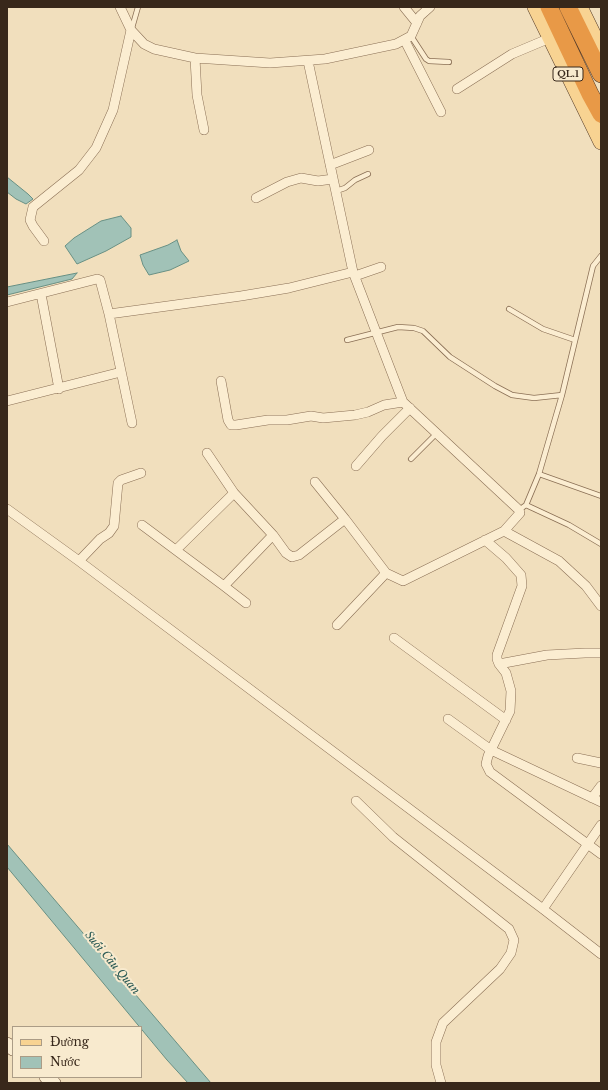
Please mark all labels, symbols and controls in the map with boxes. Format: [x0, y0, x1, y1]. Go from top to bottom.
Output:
road number: QL.1 [553, 67, 583, 81]
water label: Suối Cầu Quan [82, 929, 142, 997]
legend [12, 1026, 142, 1078]
text: Đường [50, 1034, 89, 1049]
text: Nước [50, 1054, 80, 1069]

